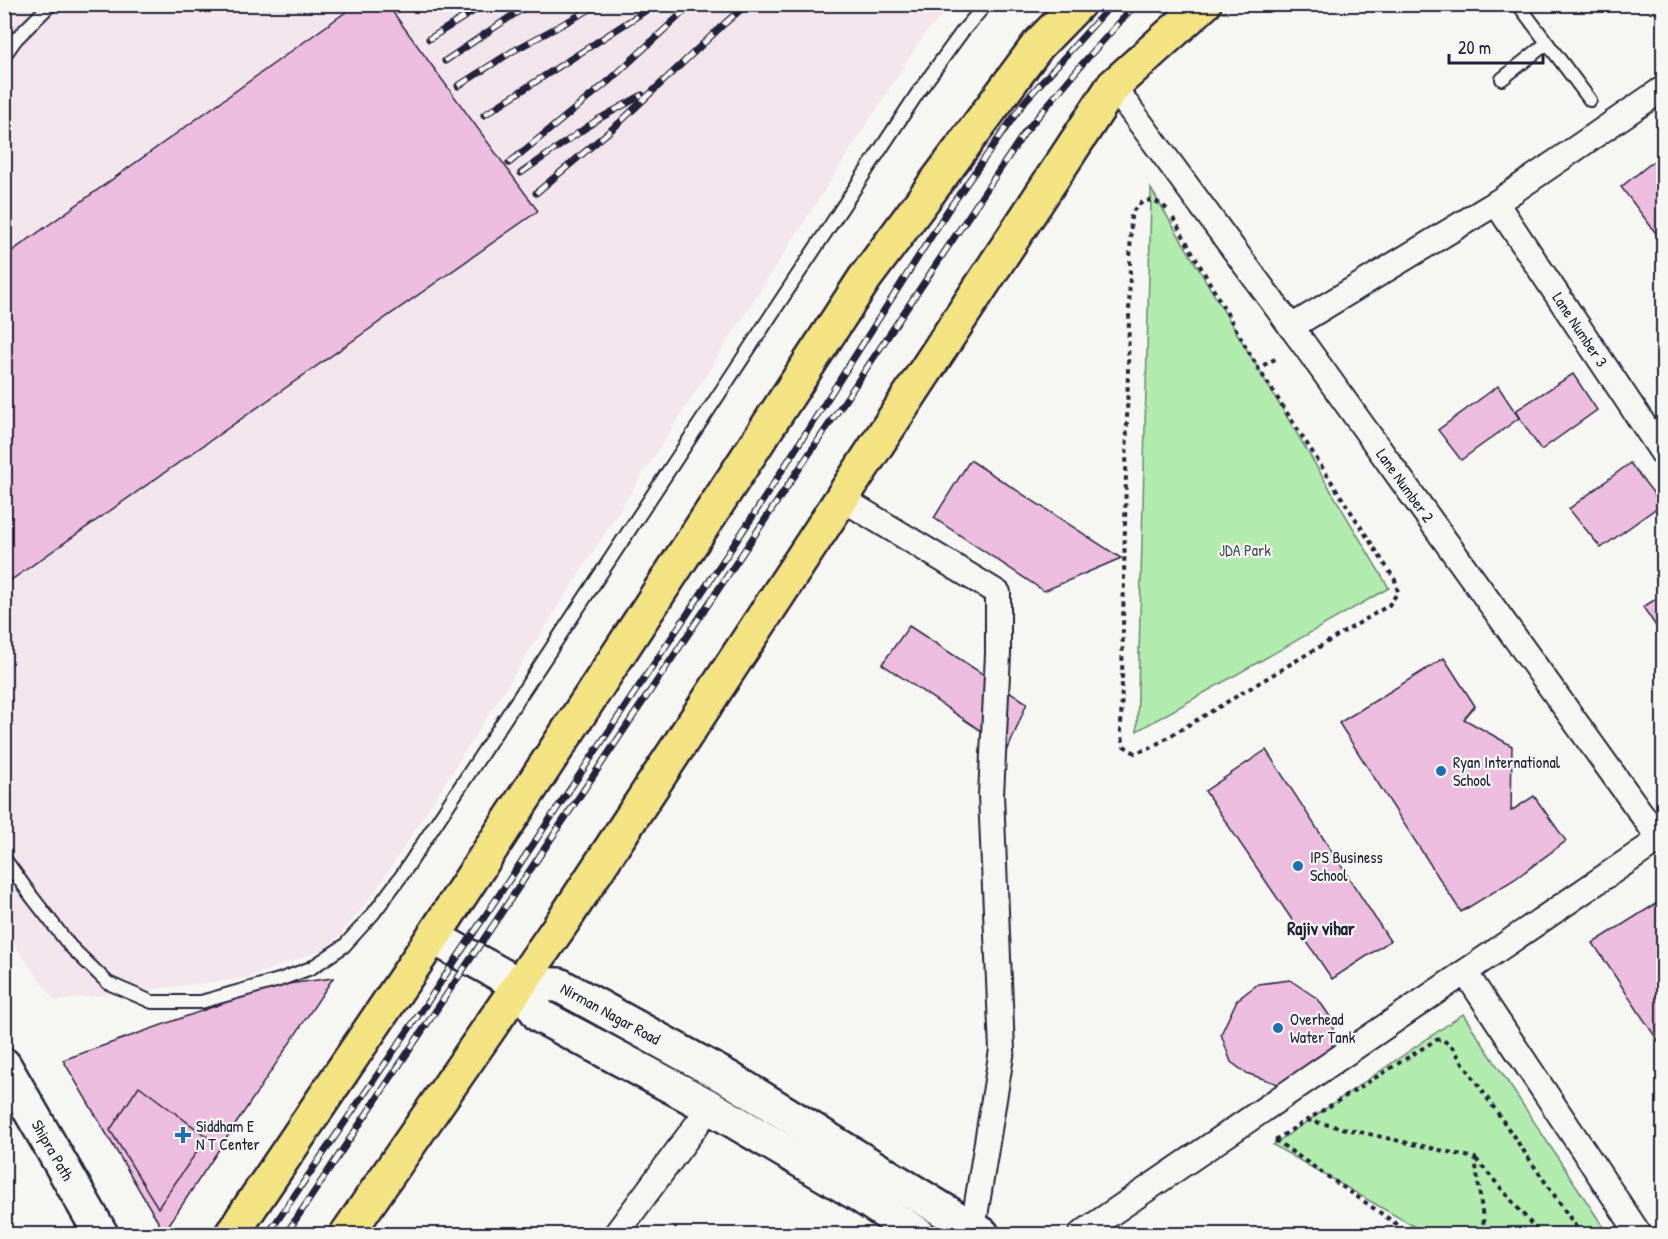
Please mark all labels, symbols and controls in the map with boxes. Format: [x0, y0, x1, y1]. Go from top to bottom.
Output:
scale bar [1449, 27, 1544, 65]
text: 20 m [1458, 35, 1491, 60]
street label: Lane Number 3 [1547, 288, 1613, 371]
street label: Lane Number 2 [1371, 444, 1440, 527]
park label: JDA Park [1219, 539, 1271, 561]
place label: Ryan International School [1453, 751, 1561, 791]
marker: Ryan International School [1434, 764, 1448, 778]
place label: IPS Business School [1310, 846, 1383, 886]
marker: IPS Business School [1291, 859, 1305, 873]
district label: Rajiv vihar [1287, 916, 1355, 941]
street label: Nirman Nagar Road [557, 977, 664, 1050]
place label: Overhead Water Tank [1290, 1008, 1356, 1048]
marker: Overhead Water Tank [1271, 1021, 1285, 1035]
street label: Shipra Path [27, 1115, 79, 1185]
place label: Siddham E N T Center [196, 1115, 260, 1155]
marker: Siddham E N T Center [174, 1126, 192, 1144]

